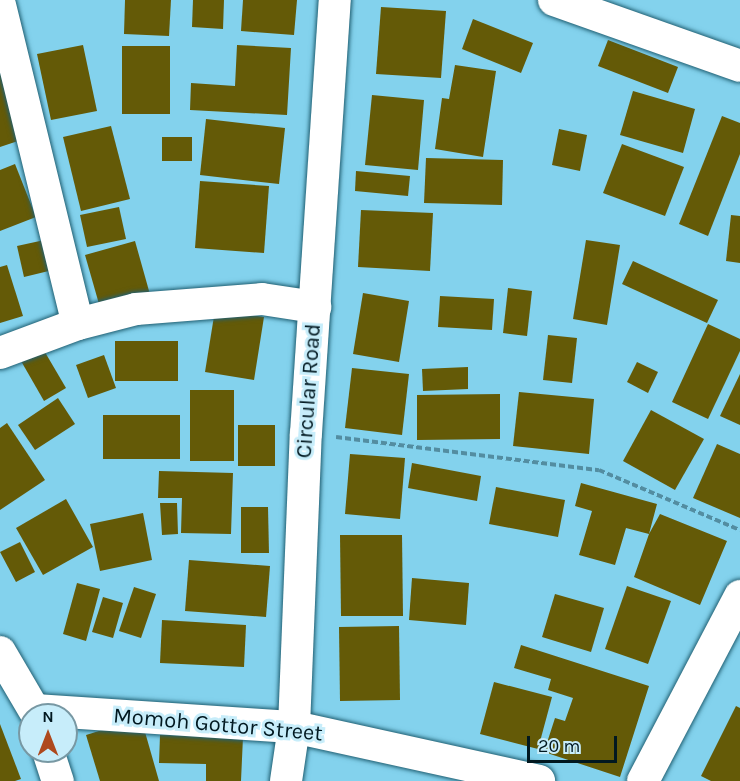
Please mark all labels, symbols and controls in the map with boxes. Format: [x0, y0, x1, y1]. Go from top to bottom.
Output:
street label: Circular Road [291, 323, 327, 459]
north arrow [18, 703, 78, 763]
street label: Momoh Gottor Street [112, 703, 324, 747]
text: N [42, 707, 54, 726]
scale bar [530, 724, 620, 762]
text: 20 m [538, 735, 580, 757]

